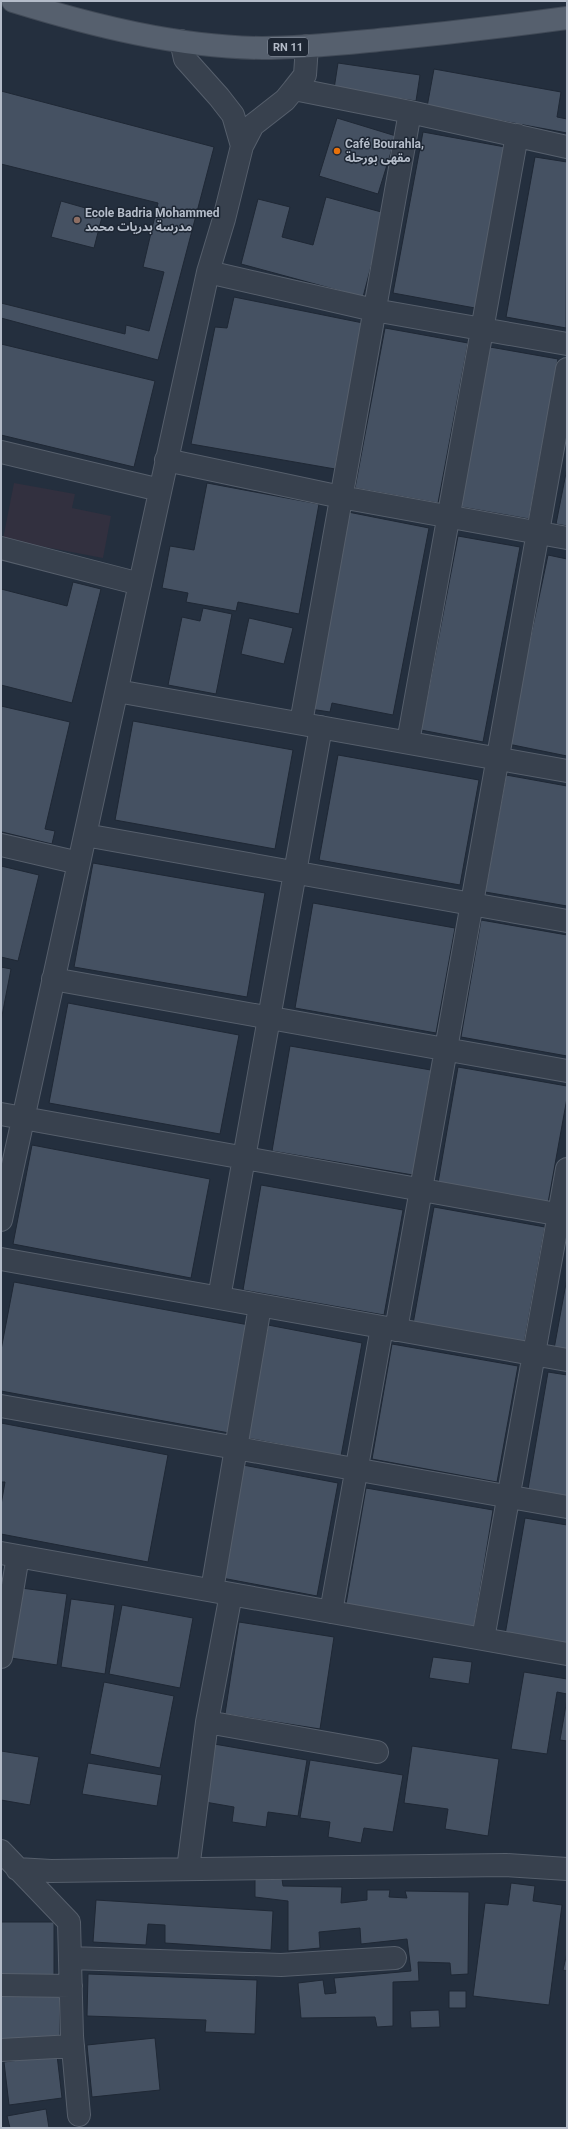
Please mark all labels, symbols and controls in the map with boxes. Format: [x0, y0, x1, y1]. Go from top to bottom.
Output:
road number: RN 11 [268, 38, 308, 56]
place label: Café Bourahla, مقهى بورحلة [345, 137, 424, 165]
marker: Café Bourahla, مقهى بورحلة [332, 146, 342, 156]
place label: Ecole Badria Mohammed مدرسة بدريات محمد [85, 206, 220, 234]
marker: Ecole Badria Mohammed مدرسة بدريات محمد [72, 215, 82, 225]

